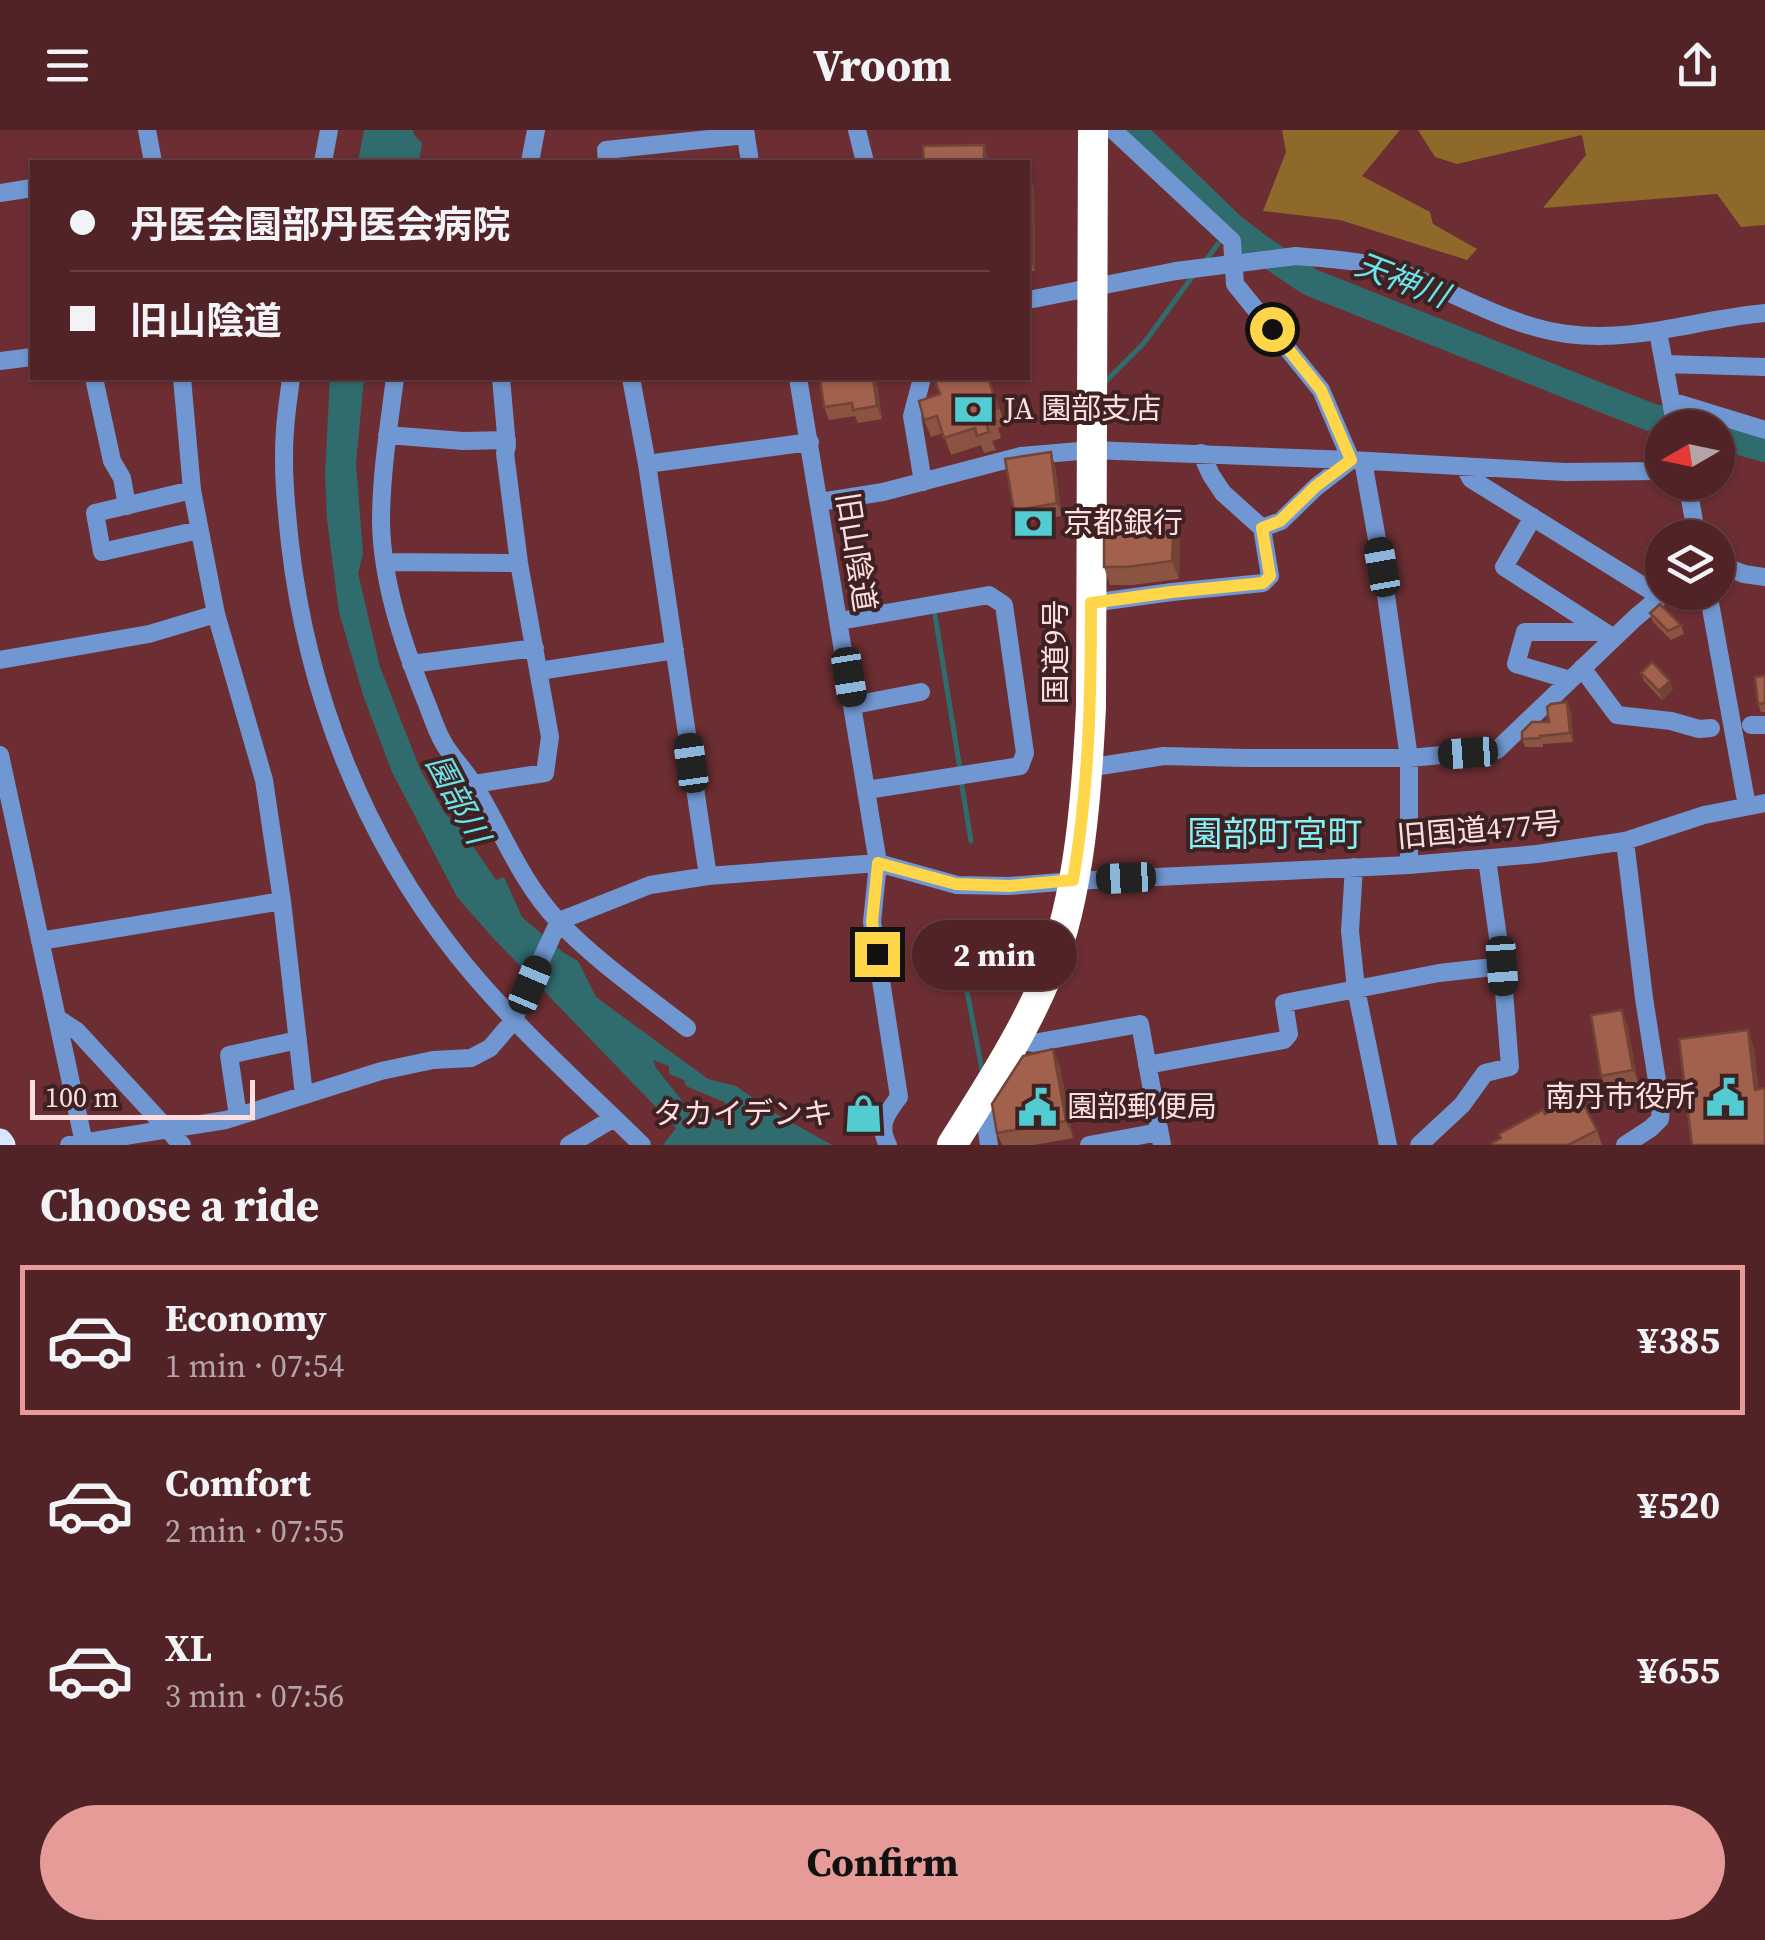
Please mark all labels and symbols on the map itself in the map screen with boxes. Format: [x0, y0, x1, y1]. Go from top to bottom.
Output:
water label: 天神川 [1349, 242, 1457, 319]
route start [1250, 307, 1295, 352]
bank icon: JA 園部支店 [953, 388, 995, 430]
place label: JA 園部支店 [1003, 388, 1161, 429]
north arrow [1645, 410, 1735, 500]
street label: 旧山陰道 [827, 489, 886, 614]
bank icon: 京都銀行 [1012, 502, 1054, 544]
place label: 京都銀行 [1063, 502, 1183, 543]
car [1362, 535, 1402, 599]
street label: 国道9号 [1035, 600, 1076, 705]
car [829, 645, 869, 709]
car [672, 731, 710, 795]
car [1437, 736, 1499, 770]
water label: 園部川 [416, 746, 501, 854]
street label: 旧国道477号 [1395, 802, 1563, 857]
district label: 園部町宮町 [1187, 810, 1363, 858]
car [1095, 861, 1157, 895]
callout: 2 min [912, 919, 1077, 989]
route end [855, 932, 900, 977]
car [1485, 935, 1519, 997]
car [504, 952, 556, 1018]
scale bar [30, 1075, 255, 1120]
place label: 南丹市役所 [1545, 1076, 1695, 1117]
public building icon: 南丹市役所 [1704, 1076, 1746, 1118]
public building icon: 園部郵便局 [1016, 1086, 1058, 1128]
place label: 園部郵便局 [1067, 1086, 1217, 1127]
place label: タカイデンキ [653, 1093, 833, 1134]
shop icon: タカイデンキ [842, 1093, 884, 1135]

